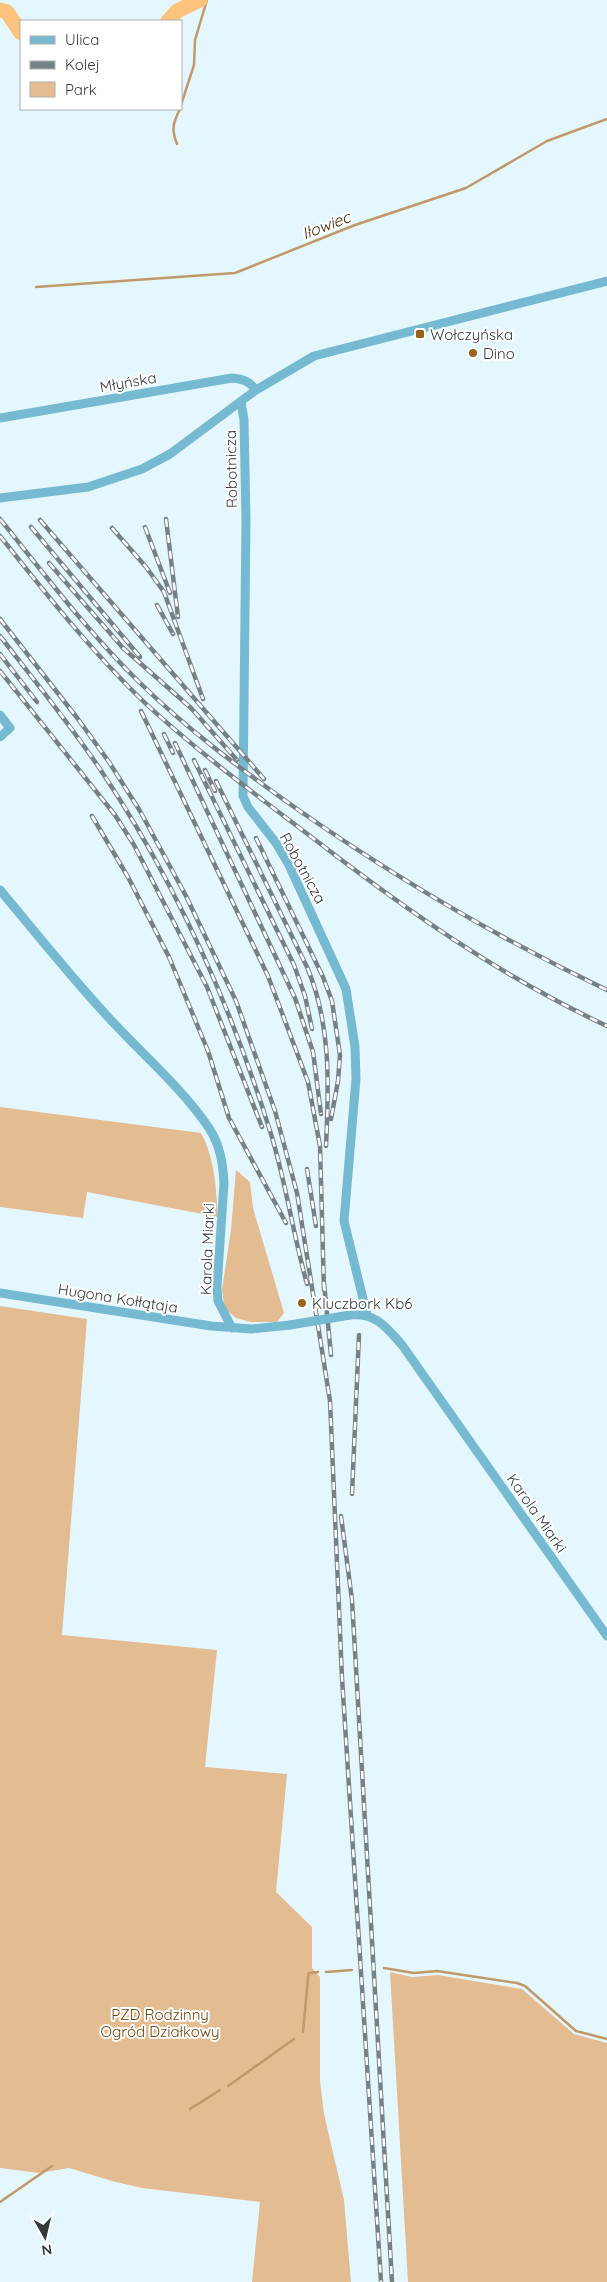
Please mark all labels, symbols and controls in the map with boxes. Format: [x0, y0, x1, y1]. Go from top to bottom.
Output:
legend [20, 20, 182, 110]
text: Ulica [65, 30, 99, 49]
text: Kolej [65, 55, 100, 74]
text: Park [65, 80, 97, 99]
water label: Iłowiec [299, 206, 355, 243]
place label: Wołczyńska [430, 325, 513, 344]
marker: Wołczyńska [414, 328, 426, 340]
place label: Dino [483, 344, 515, 363]
marker: Dino [467, 347, 479, 359]
street label: Młyńska [98, 368, 158, 396]
street label: Robotnicza [221, 430, 241, 508]
street label: Robotnicza [276, 829, 330, 907]
street label: Karola Miarki [196, 1203, 218, 1295]
street label: Hugona Kołłątaja [57, 1279, 179, 1317]
place label: Kluczbork Kb6 [312, 1294, 412, 1313]
marker: Kluczbork Kb6 [296, 1297, 308, 1309]
street label: Karola Miarki [503, 1470, 571, 1556]
park label: PZD Rodzinny Ogród Działkowy [100, 2005, 220, 2041]
north arrow [20, 2212, 70, 2262]
text: N [40, 2240, 53, 2260]

